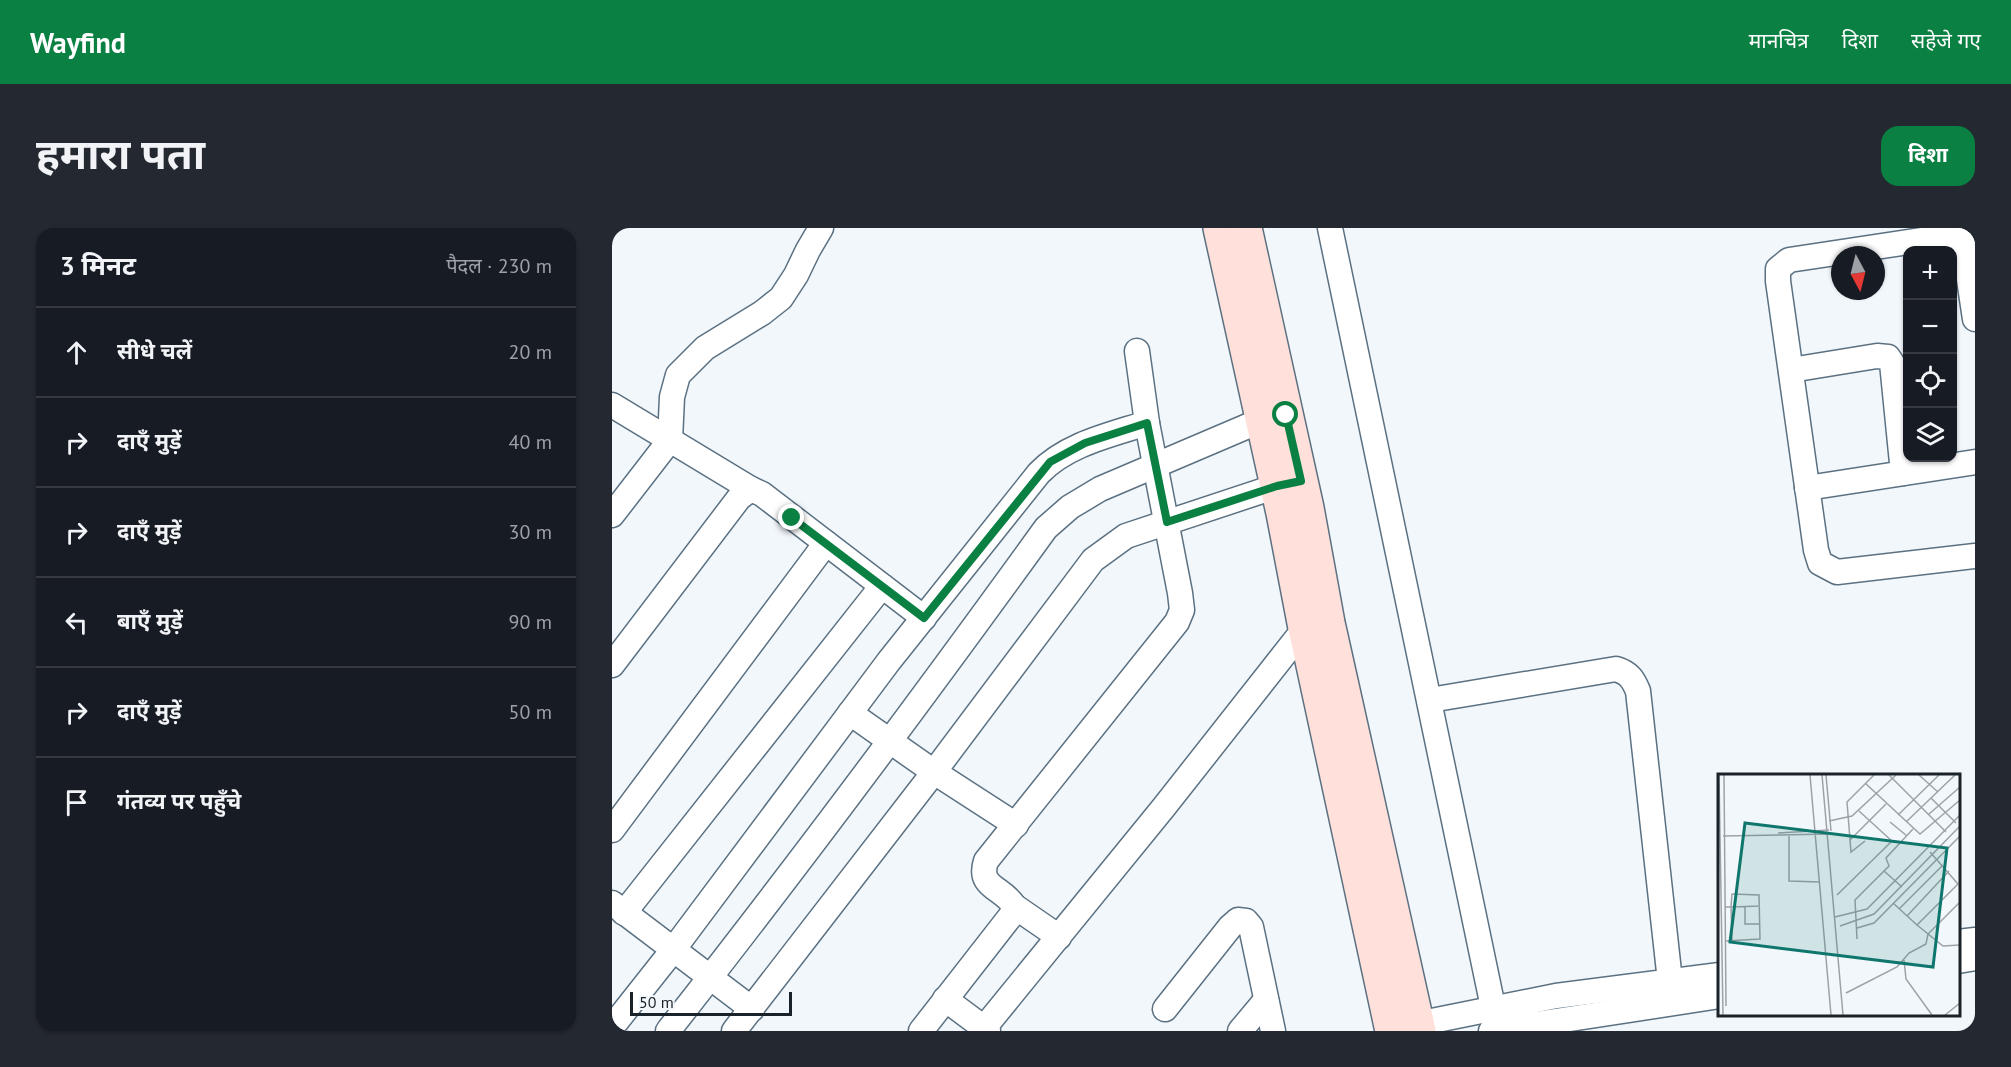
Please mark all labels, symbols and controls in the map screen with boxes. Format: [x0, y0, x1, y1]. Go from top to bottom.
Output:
text: Wayfind [30, 24, 126, 61]
text: मानचित्र [1749, 27, 1809, 54]
text: दिशा [1842, 27, 1878, 54]
text: सहेजे गए [1911, 27, 1981, 54]
text: हमारा पता [36, 126, 205, 181]
button: दिशा [1881, 126, 1975, 186]
north arrow [1831, 246, 1885, 300]
map controls [1903, 246, 1957, 462]
button: + [1903, 246, 1957, 300]
text: 3 मिनट [60, 249, 136, 282]
text: पैदल · 230 m [446, 253, 552, 279]
button: − [1903, 300, 1957, 354]
icon: ahead [60, 336, 93, 369]
text: सीधे चलें [117, 337, 192, 365]
text: 20 m [509, 339, 552, 365]
button: locate [1903, 354, 1957, 408]
route start [1272, 401, 1298, 427]
button: layers [1903, 408, 1957, 462]
icon: right [60, 426, 93, 459]
text: दाएँ मुड़ें [117, 427, 182, 455]
text: 40 m [509, 429, 552, 455]
route end [778, 504, 804, 530]
icon: right [60, 516, 93, 549]
text: दाएँ मुड़ें [117, 517, 182, 545]
text: 30 m [509, 519, 552, 545]
icon: left [60, 606, 93, 639]
text: बाएँ मुड़ें [117, 607, 183, 635]
text: 90 m [509, 609, 552, 635]
icon: right [60, 696, 93, 729]
text: दाएँ मुड़ें [117, 697, 182, 725]
text: 50 m [509, 699, 552, 725]
inset map [1718, 774, 1960, 1016]
icon: arrive [60, 786, 93, 819]
text: गंतव्य पर पहुँचे [117, 787, 241, 815]
scale bar [630, 989, 792, 1016]
text: 50 m [639, 992, 674, 1012]

